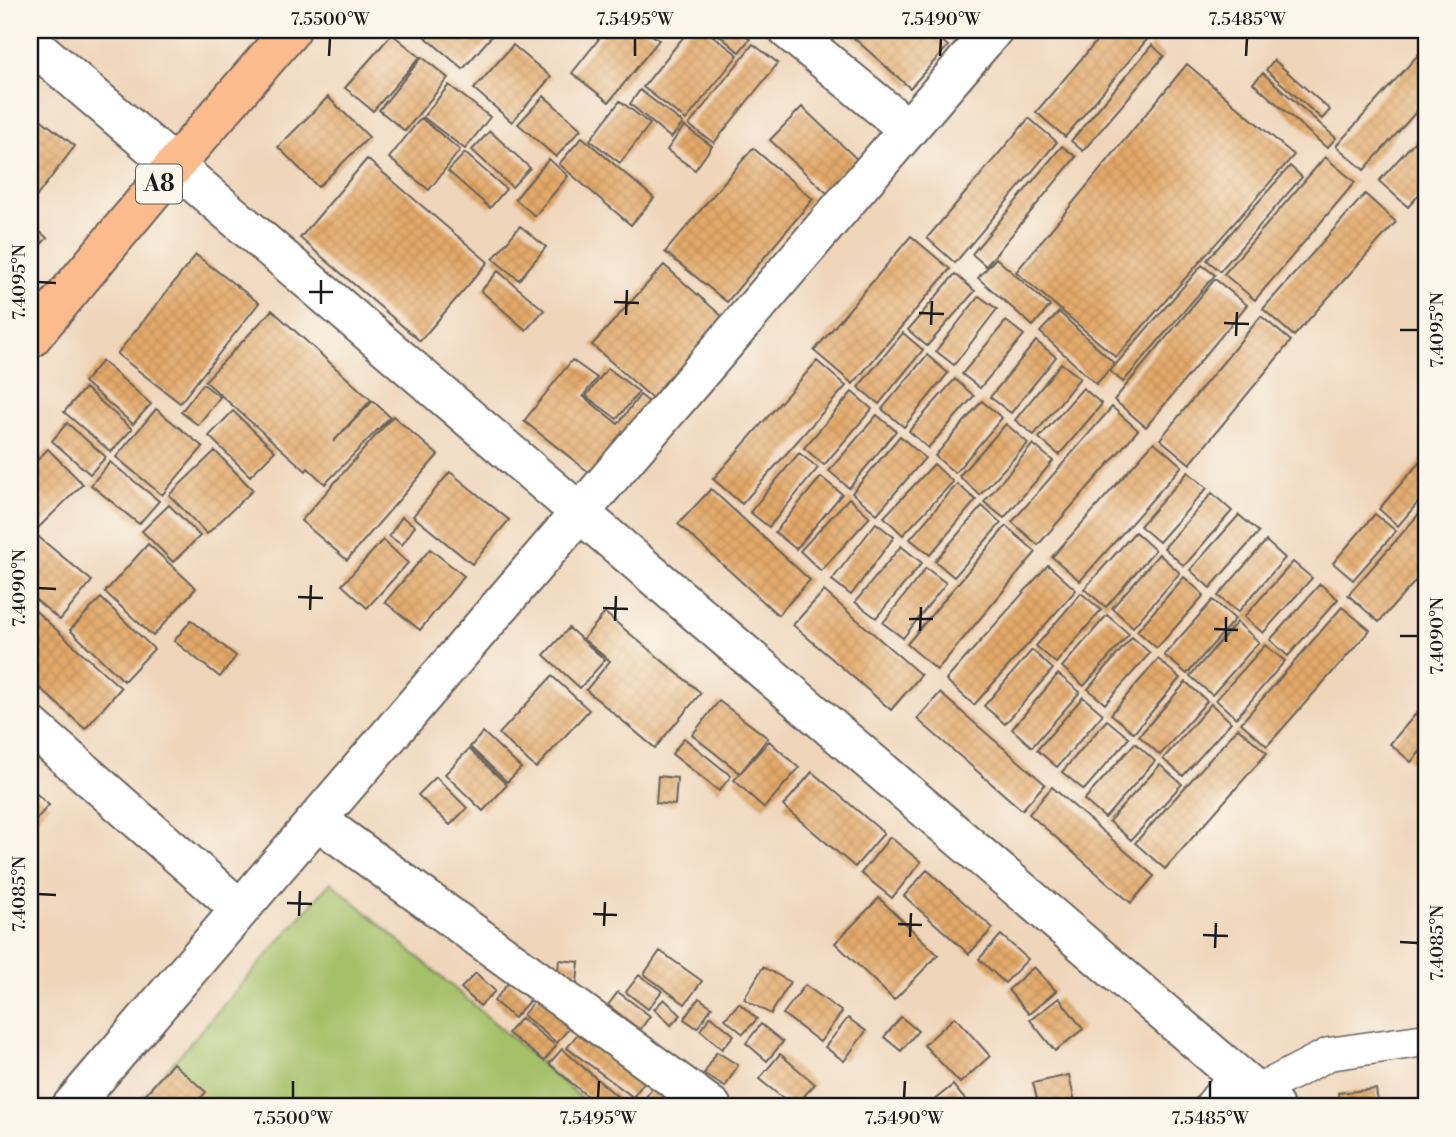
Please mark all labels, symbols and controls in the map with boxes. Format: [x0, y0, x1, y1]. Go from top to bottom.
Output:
text: 7.5500°W [290, 8, 370, 31]
text: 7.5495°W [596, 8, 674, 31]
text: 7.5490°W [901, 8, 981, 31]
text: 7.5485°W [1208, 8, 1286, 31]
road number: A8 [136, 164, 182, 204]
text: 7.4095°N [8, 243, 31, 320]
text: 7.4095°N [1426, 291, 1449, 368]
text: 7.4090°N [8, 548, 31, 627]
text: 7.4090°N [1426, 596, 1449, 675]
text: 7.4085°N [8, 855, 31, 932]
text: 7.4085°N [1426, 904, 1449, 981]
text: 7.5500°W [253, 1107, 333, 1130]
text: 7.5495°W [559, 1107, 637, 1130]
text: 7.5490°W [864, 1107, 944, 1130]
text: 7.5485°W [1171, 1107, 1249, 1130]

